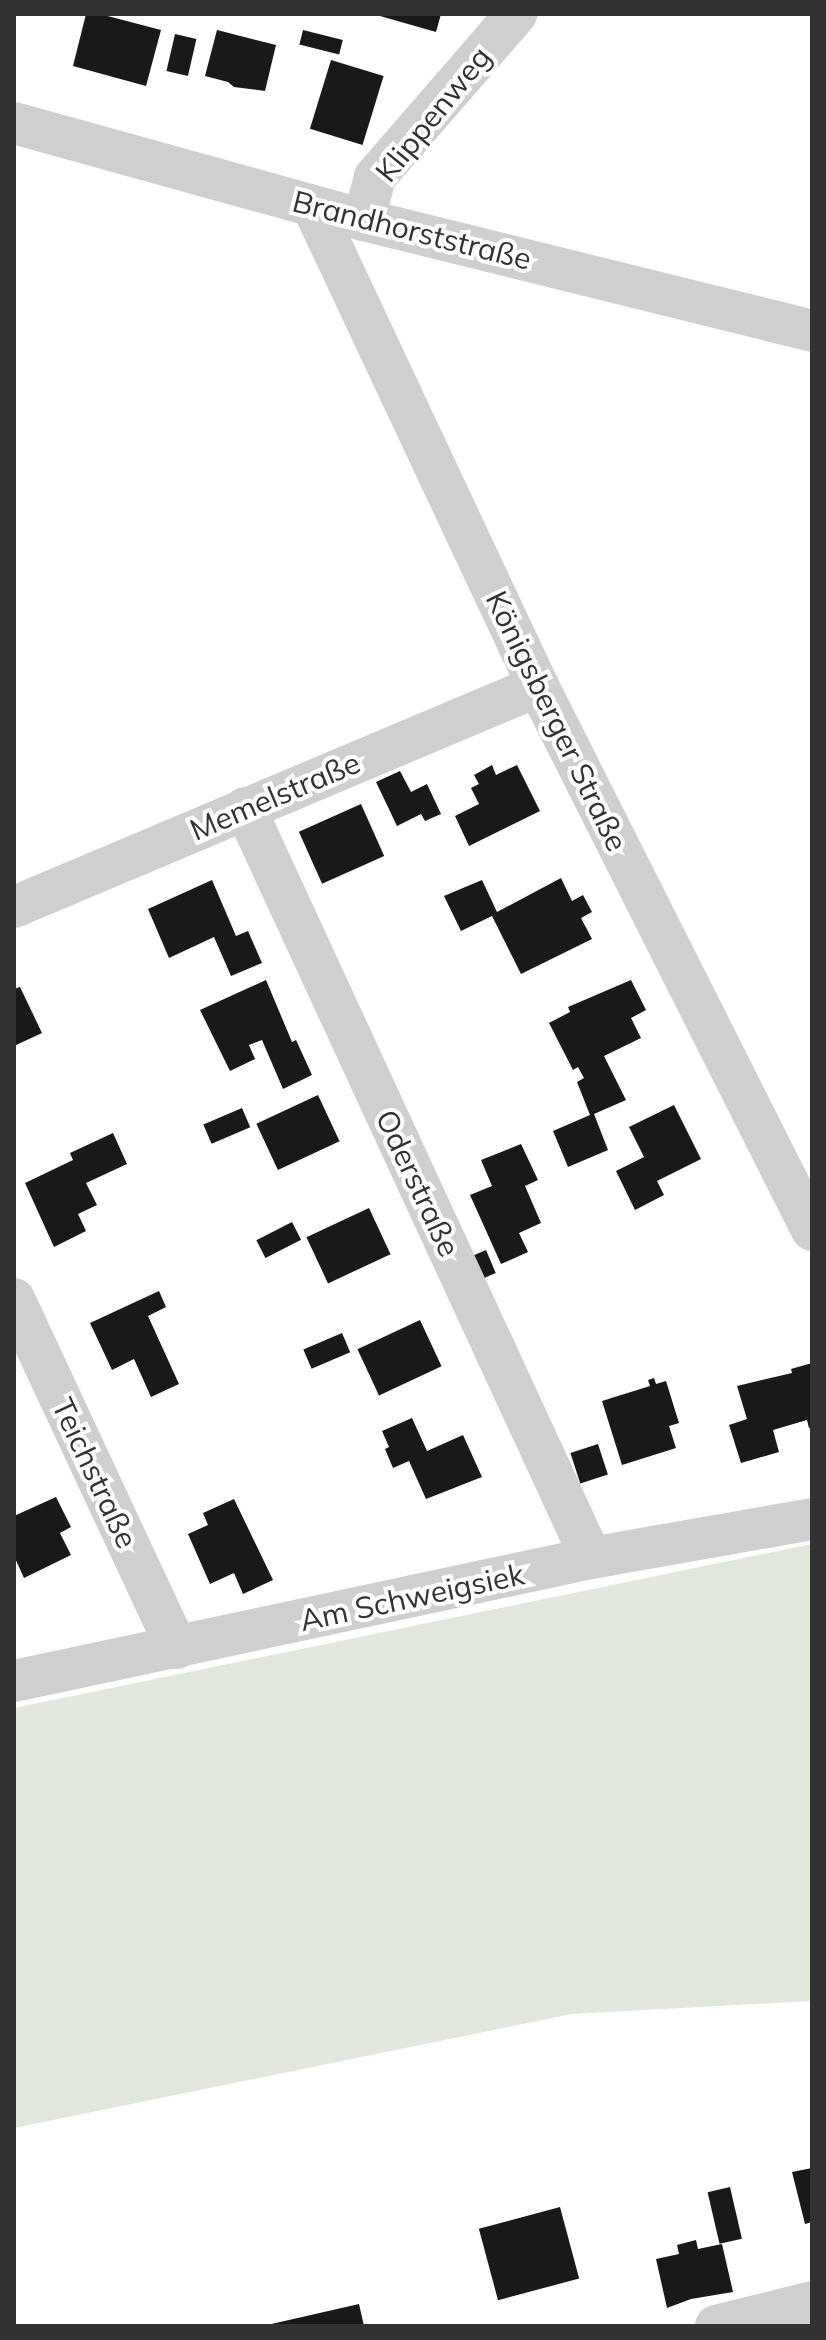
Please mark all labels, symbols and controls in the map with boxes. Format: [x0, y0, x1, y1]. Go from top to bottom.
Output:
street label: Klippenweg [368, 39, 498, 189]
street label: Brandhorststraße [289, 183, 535, 277]
street label: Königsberger Straße [478, 585, 636, 857]
street label: Memelstraße [185, 744, 365, 848]
street label: Oderstraße [368, 1104, 468, 1262]
street label: Teichstraße [45, 1392, 145, 1554]
street label: Am Schweigsiek [297, 1556, 527, 1638]

